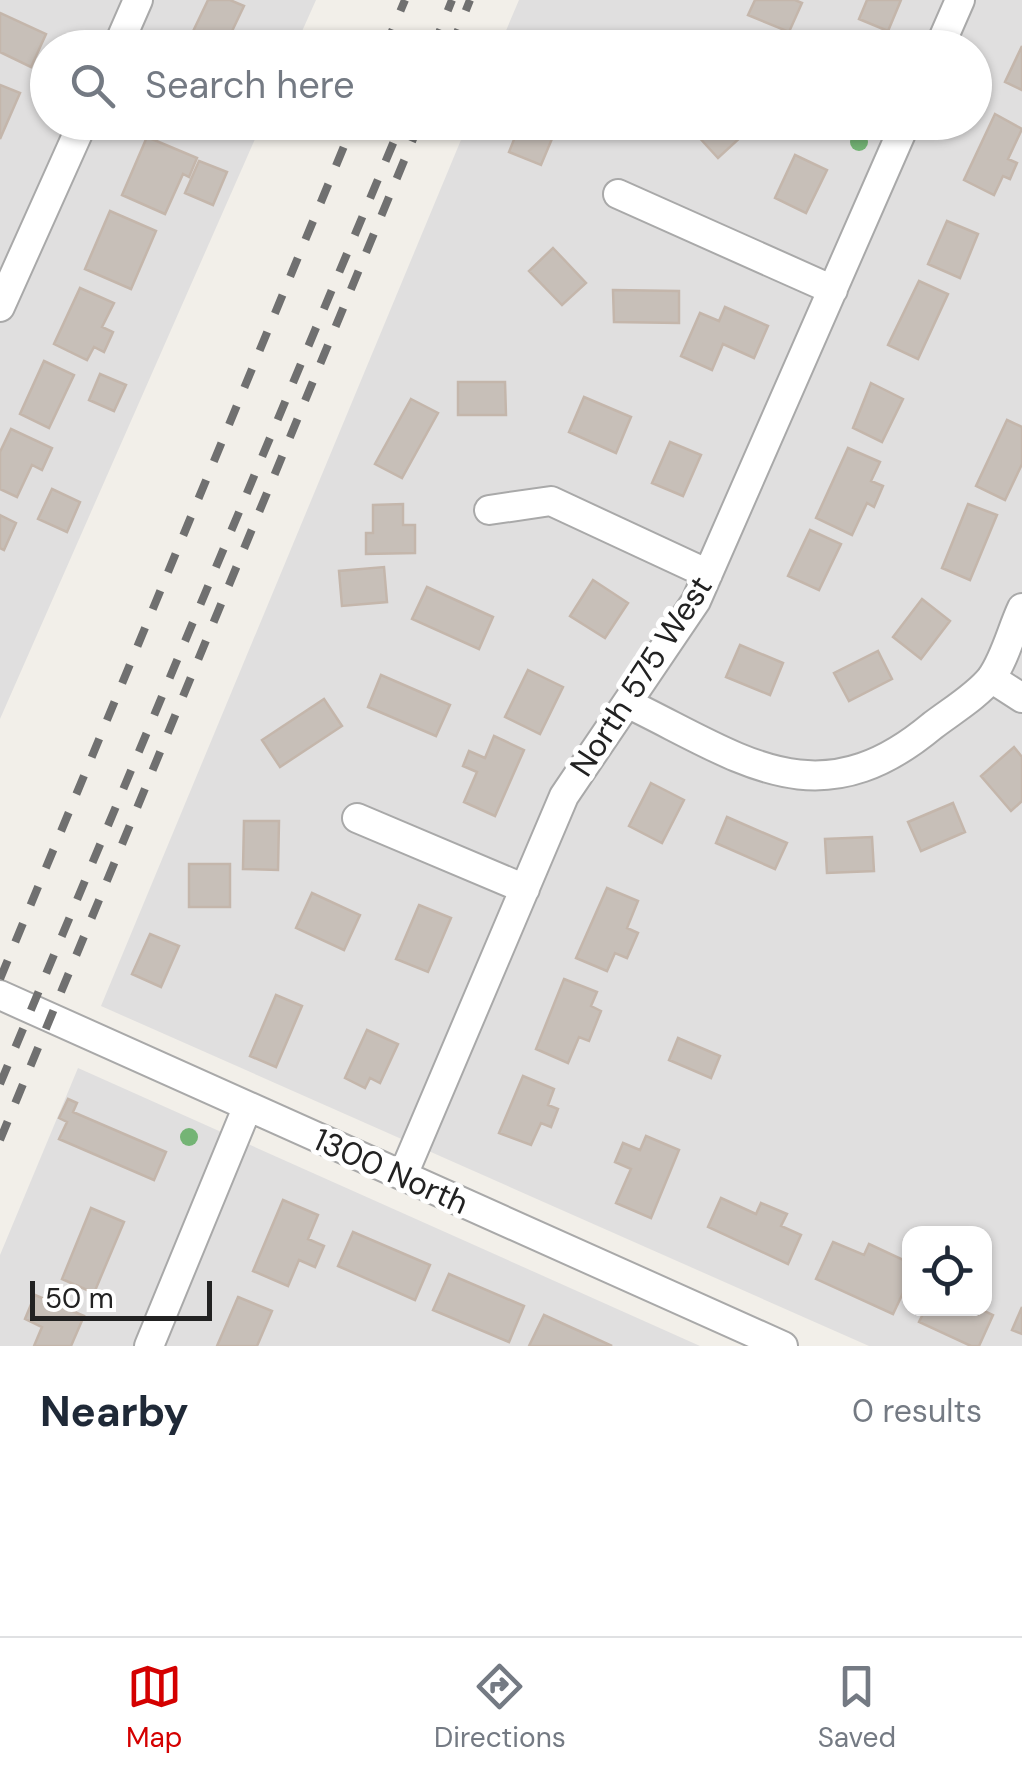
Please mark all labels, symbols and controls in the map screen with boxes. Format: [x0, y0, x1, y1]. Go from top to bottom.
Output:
search box [30, 30, 992, 140]
icon: search [65, 58, 120, 113]
text: Search here [145, 60, 355, 110]
street label: North 575 West [560, 568, 722, 784]
street label: 1300 North [307, 1118, 475, 1224]
map controls [902, 1226, 992, 1316]
button: locate [902, 1226, 992, 1316]
scale bar [30, 1276, 212, 1320]
text: 50 m [45, 1280, 114, 1317]
text: Nearby [40, 1384, 189, 1439]
text: 0 results [852, 1390, 982, 1432]
tab: Map [126, 1659, 182, 1756]
tab: Directions [434, 1659, 566, 1756]
tab: Saved [818, 1659, 896, 1756]

